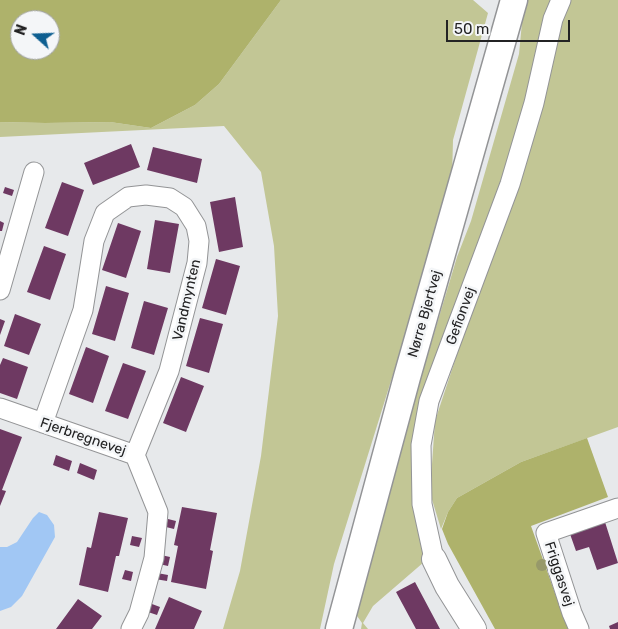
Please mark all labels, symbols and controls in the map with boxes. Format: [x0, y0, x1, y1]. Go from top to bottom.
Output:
north arrow [10, 10, 60, 60]
scale bar [448, 10, 572, 42]
text: 50 m [454, 20, 489, 38]
text: N [12, 22, 31, 38]
street label: Vandmynten [169, 258, 205, 342]
street label: Nørre Bjertvej [405, 268, 445, 360]
street label: Gefionvej [443, 285, 479, 347]
street label: Fjerbregnevej [38, 414, 128, 460]
street label: Friggasvej [541, 540, 577, 608]

